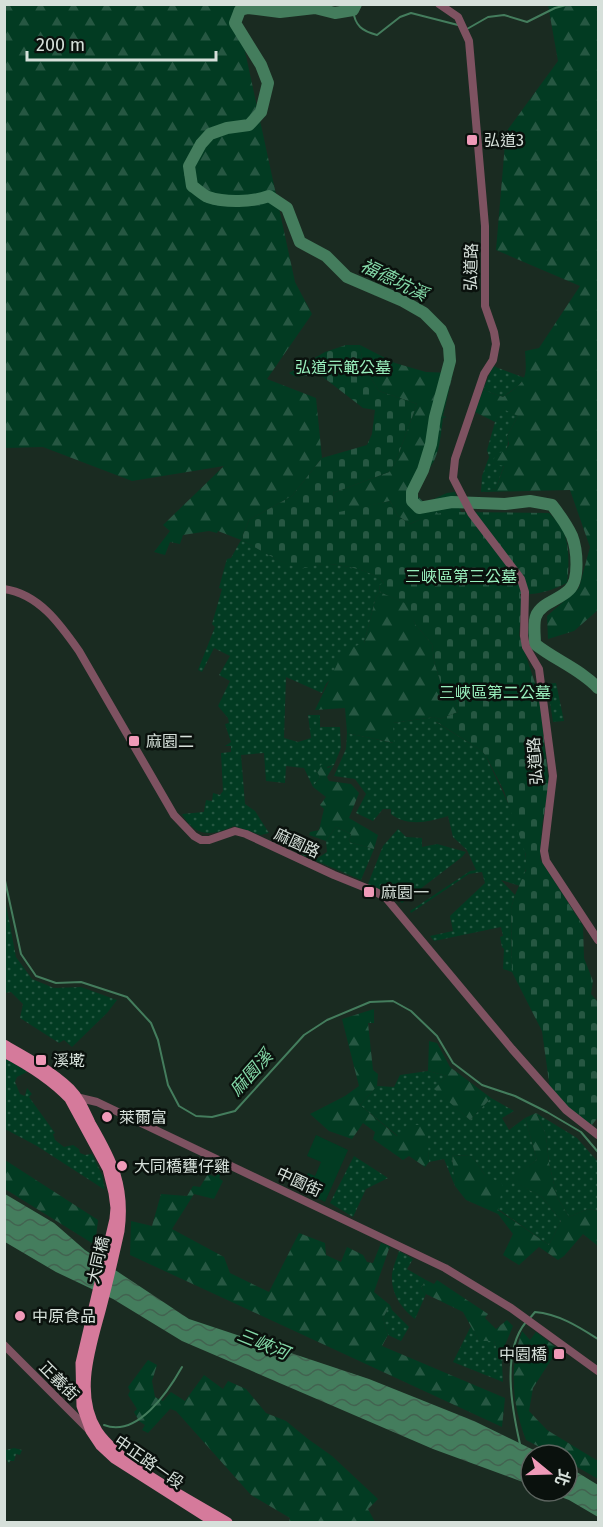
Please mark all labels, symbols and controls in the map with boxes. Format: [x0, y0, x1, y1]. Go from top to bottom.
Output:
scale bar [27, 24, 216, 62]
text: 200 m [36, 34, 85, 56]
place label: 弘道3 [484, 131, 524, 150]
marker: 弘道3 [465, 133, 479, 147]
street label: 弘道路 [461, 243, 481, 291]
water label: 福德坑溪 [357, 254, 434, 307]
park label: 弘道示範公墓 [295, 358, 391, 377]
park label: 三峽區第三公墓 [405, 567, 517, 586]
park label: 三峽區第二公墓 [439, 683, 551, 702]
place label: 麻園二 [146, 732, 194, 751]
marker: 麻園二 [127, 734, 141, 748]
street label: 弘道路 [524, 736, 546, 786]
street label: 麻園路 [271, 824, 323, 862]
place label: 麻園一 [381, 883, 429, 902]
marker: 麻園一 [362, 885, 376, 899]
water label: 麻園溪 [225, 1043, 279, 1100]
place label: 溪墘 [53, 1051, 85, 1070]
marker: 溪墘 [34, 1053, 48, 1067]
place label: 萊爾富 [119, 1108, 167, 1127]
marker: 萊爾富 [100, 1110, 114, 1124]
place label: 大同橋甕仔雞 [134, 1157, 230, 1176]
marker: 大同橋甕仔雞 [115, 1159, 129, 1173]
street label: 中園街 [273, 1163, 325, 1201]
street label: 大同橋 [83, 1234, 113, 1286]
place label: 中原食品 [32, 1307, 96, 1326]
marker: 中原食品 [13, 1309, 27, 1323]
water label: 三峽河 [234, 1324, 295, 1365]
place label: 中園橋 [499, 1345, 547, 1364]
marker: 中園橋 [552, 1347, 566, 1361]
street label: 正義街 [35, 1357, 83, 1405]
street label: 中正路一段 [111, 1431, 187, 1493]
north arrow [519, 1443, 579, 1503]
text: 北 [551, 1467, 574, 1488]

